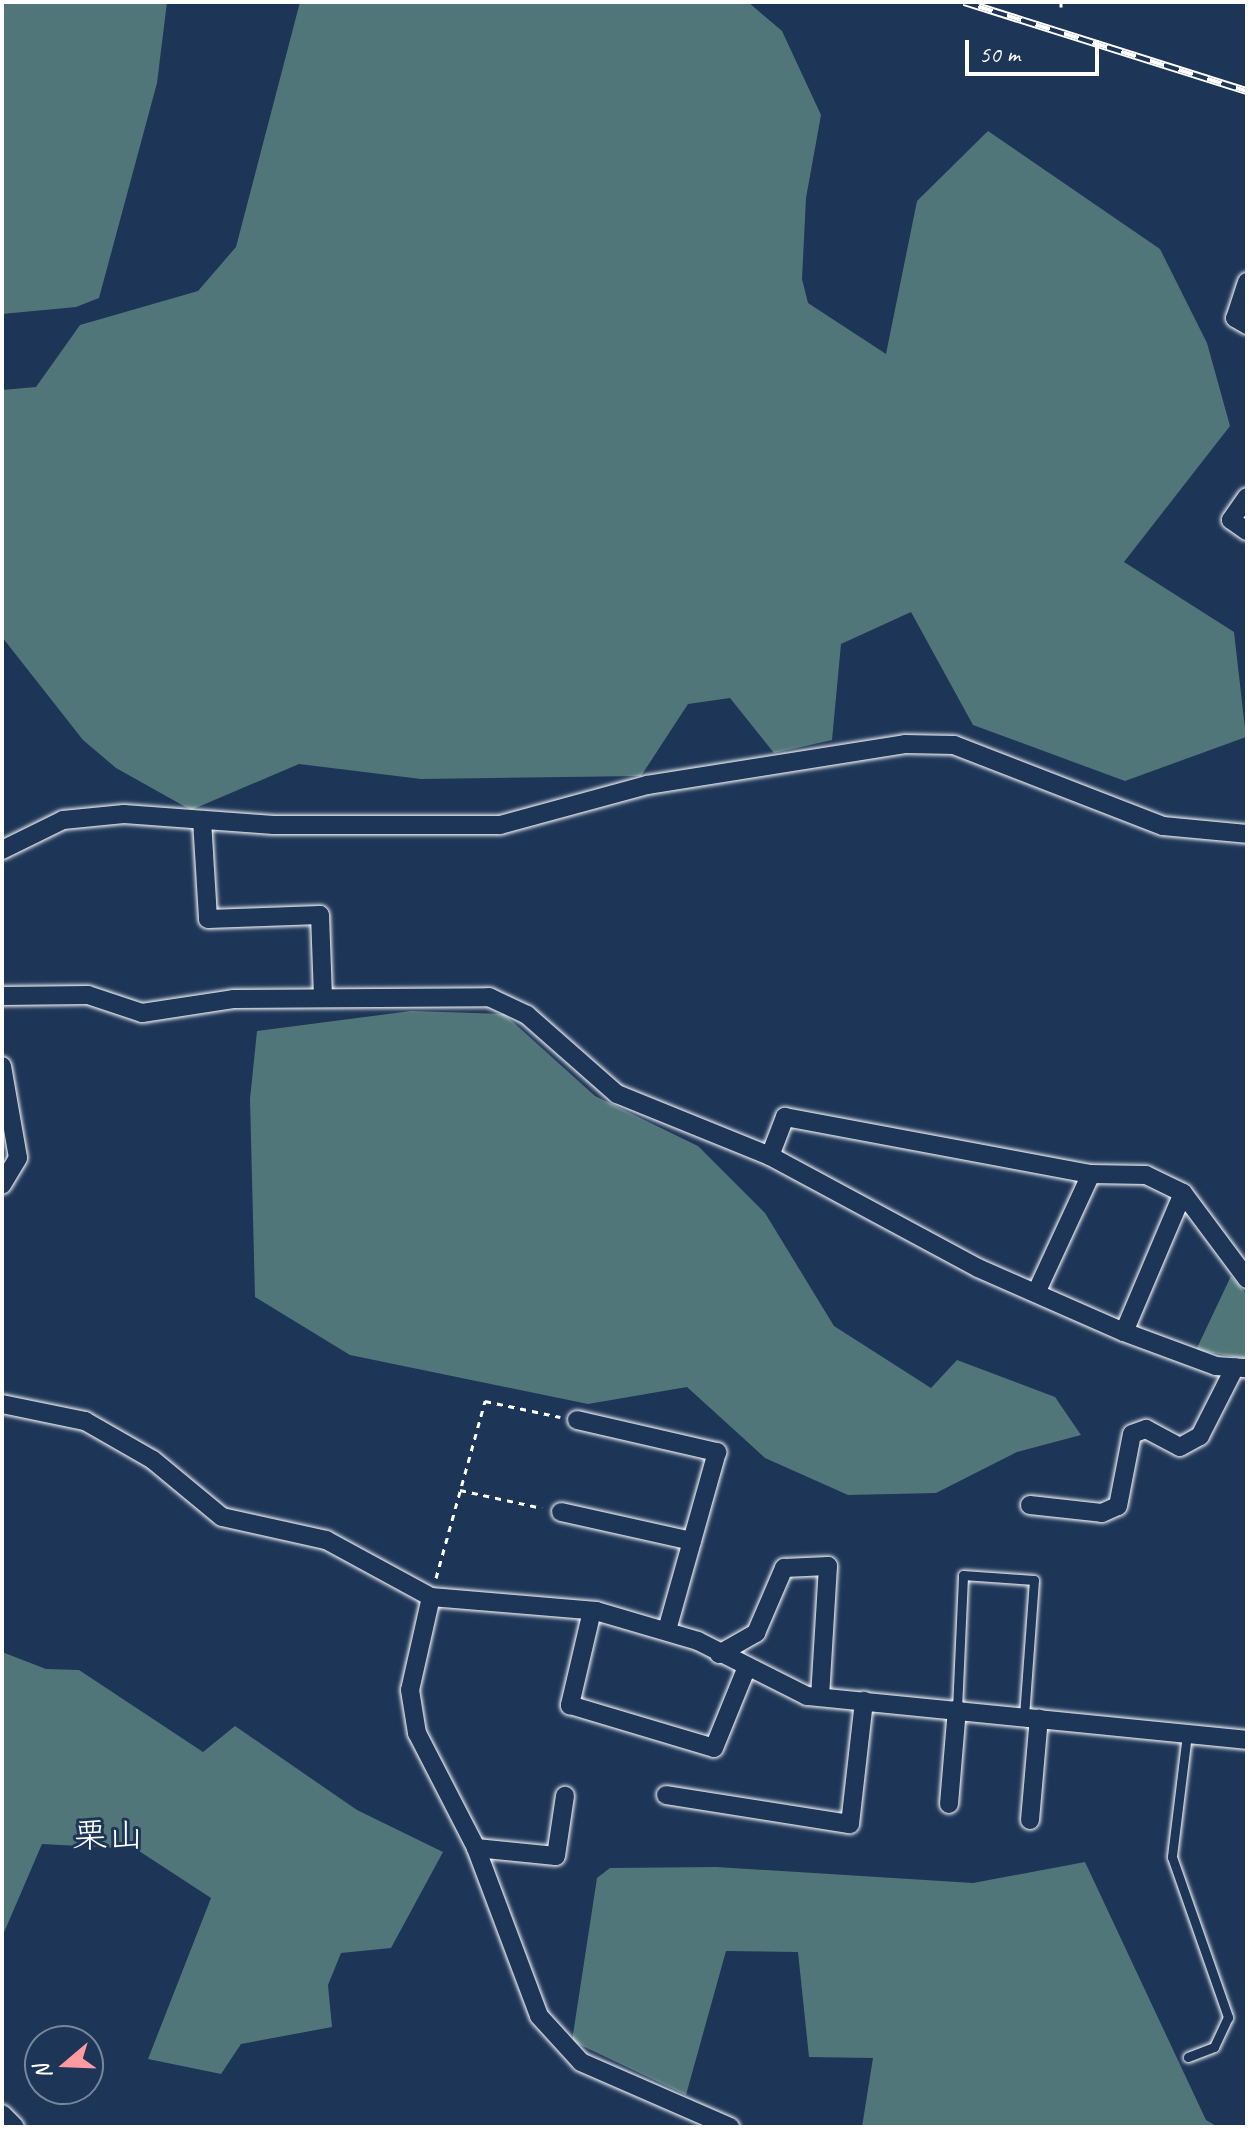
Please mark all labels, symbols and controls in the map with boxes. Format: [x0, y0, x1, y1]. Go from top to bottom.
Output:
scale bar [969, 24, 1103, 74]
text: 50 m [979, 39, 1020, 69]
district label: 栗山 [72, 1814, 144, 1858]
north arrow [24, 2025, 104, 2105]
text: N [28, 2061, 59, 2083]

